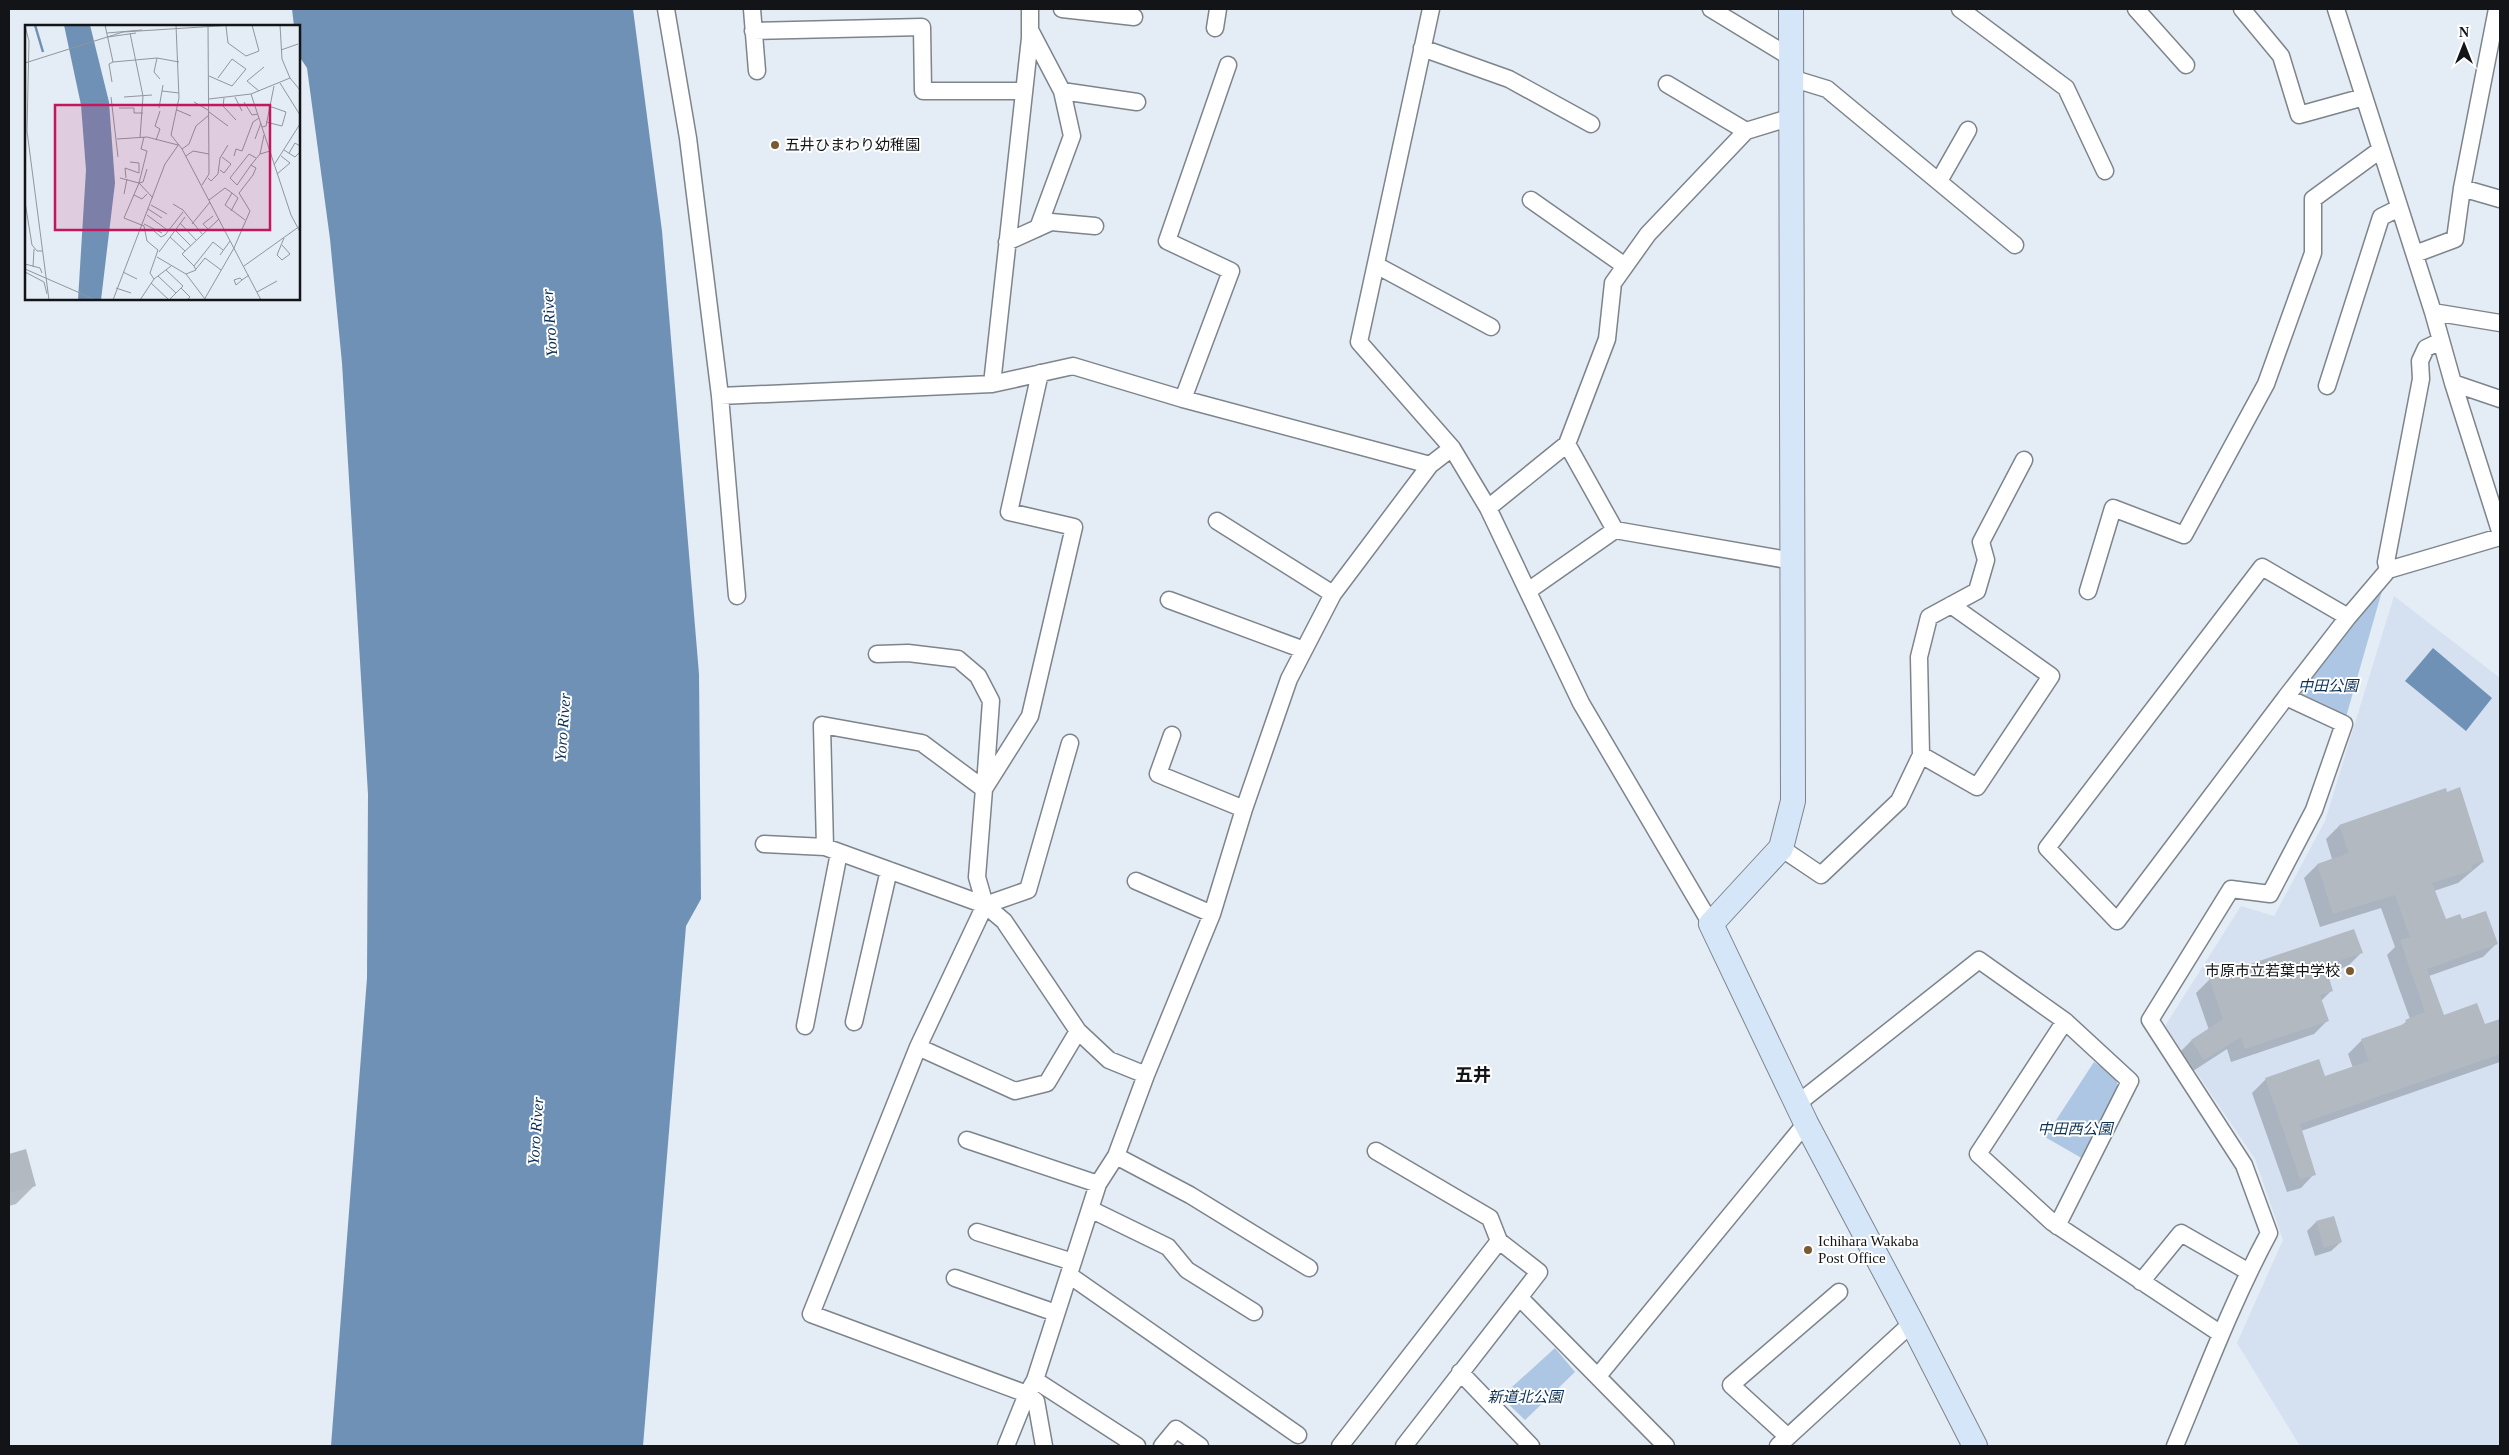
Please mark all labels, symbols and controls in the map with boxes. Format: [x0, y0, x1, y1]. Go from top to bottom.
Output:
north arrow [2439, 20, 2489, 70]
inset map [25, 25, 300, 300]
text: N [2459, 25, 2469, 40]
place label: 五井ひまわり幼稚園 [785, 136, 920, 153]
marker: 五井ひまわり幼稚園 [769, 139, 781, 151]
water label: Yoro River [539, 288, 560, 357]
park label: 中田公園 [2298, 678, 2360, 694]
water label: Yoro River [552, 692, 573, 761]
place label: 市原市立若葉中学校 [2205, 963, 2340, 979]
marker: 市原市立若葉中学校 [2344, 965, 2356, 977]
district label: 五井 [1455, 1065, 1491, 1085]
water label: Yoro River [525, 1096, 546, 1165]
park label: 中田西公園 [2037, 1121, 2114, 1137]
place label: Ichihara Wakaba Post Office [1818, 1233, 1919, 1266]
marker: Ichihara Wakaba Post Office [1802, 1244, 1814, 1256]
park label: 新道北公園 [1487, 1389, 1564, 1405]

